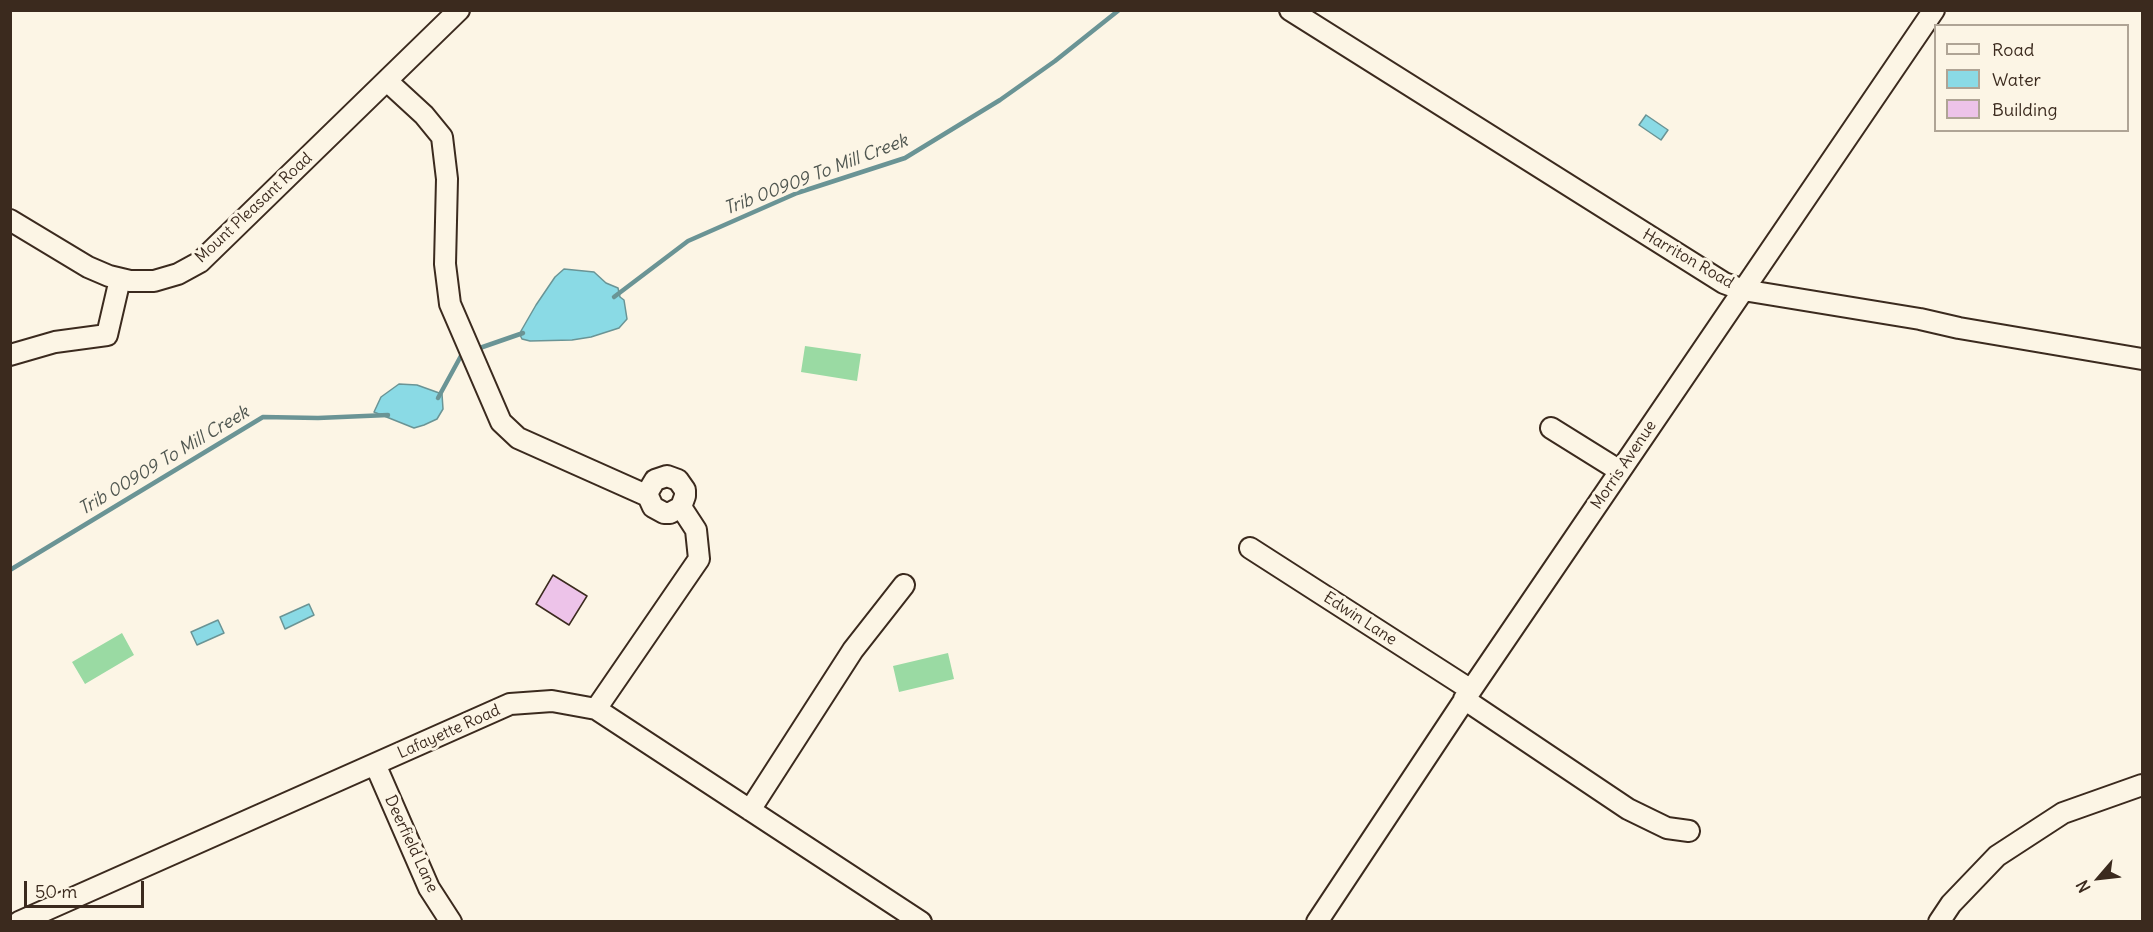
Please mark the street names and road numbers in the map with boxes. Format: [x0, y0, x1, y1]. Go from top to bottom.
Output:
street label: Mount Pleasant Road [192, 149, 316, 267]
street label: Harriton Road [1639, 225, 1737, 293]
street label: Morris Avenue [1587, 417, 1661, 513]
street label: Edwin Lane [1320, 588, 1400, 650]
street label: Lafayette Road [395, 701, 503, 763]
street label: Deerfield Lane [380, 792, 442, 896]

